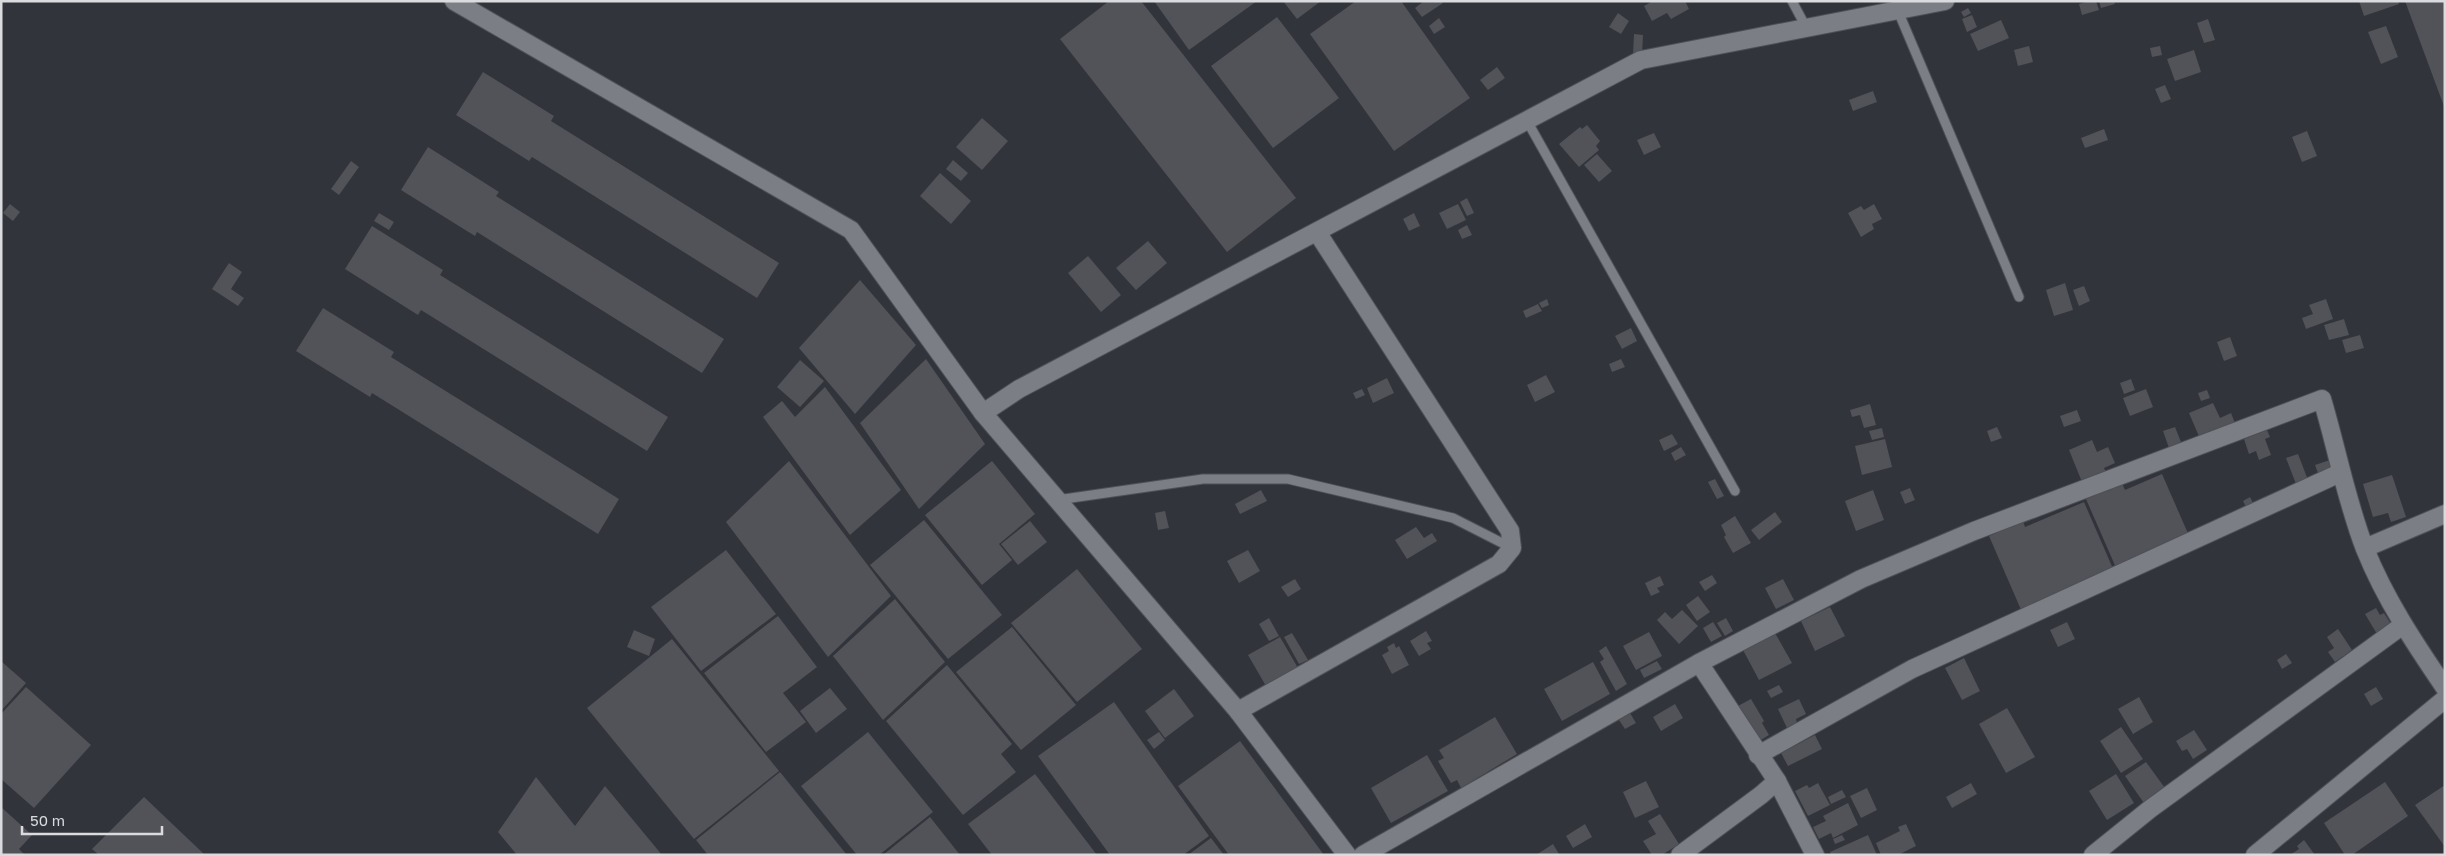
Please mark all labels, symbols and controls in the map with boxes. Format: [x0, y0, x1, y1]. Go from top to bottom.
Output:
scale bar [22, 804, 162, 836]
text: 50 m [30, 811, 65, 829]

